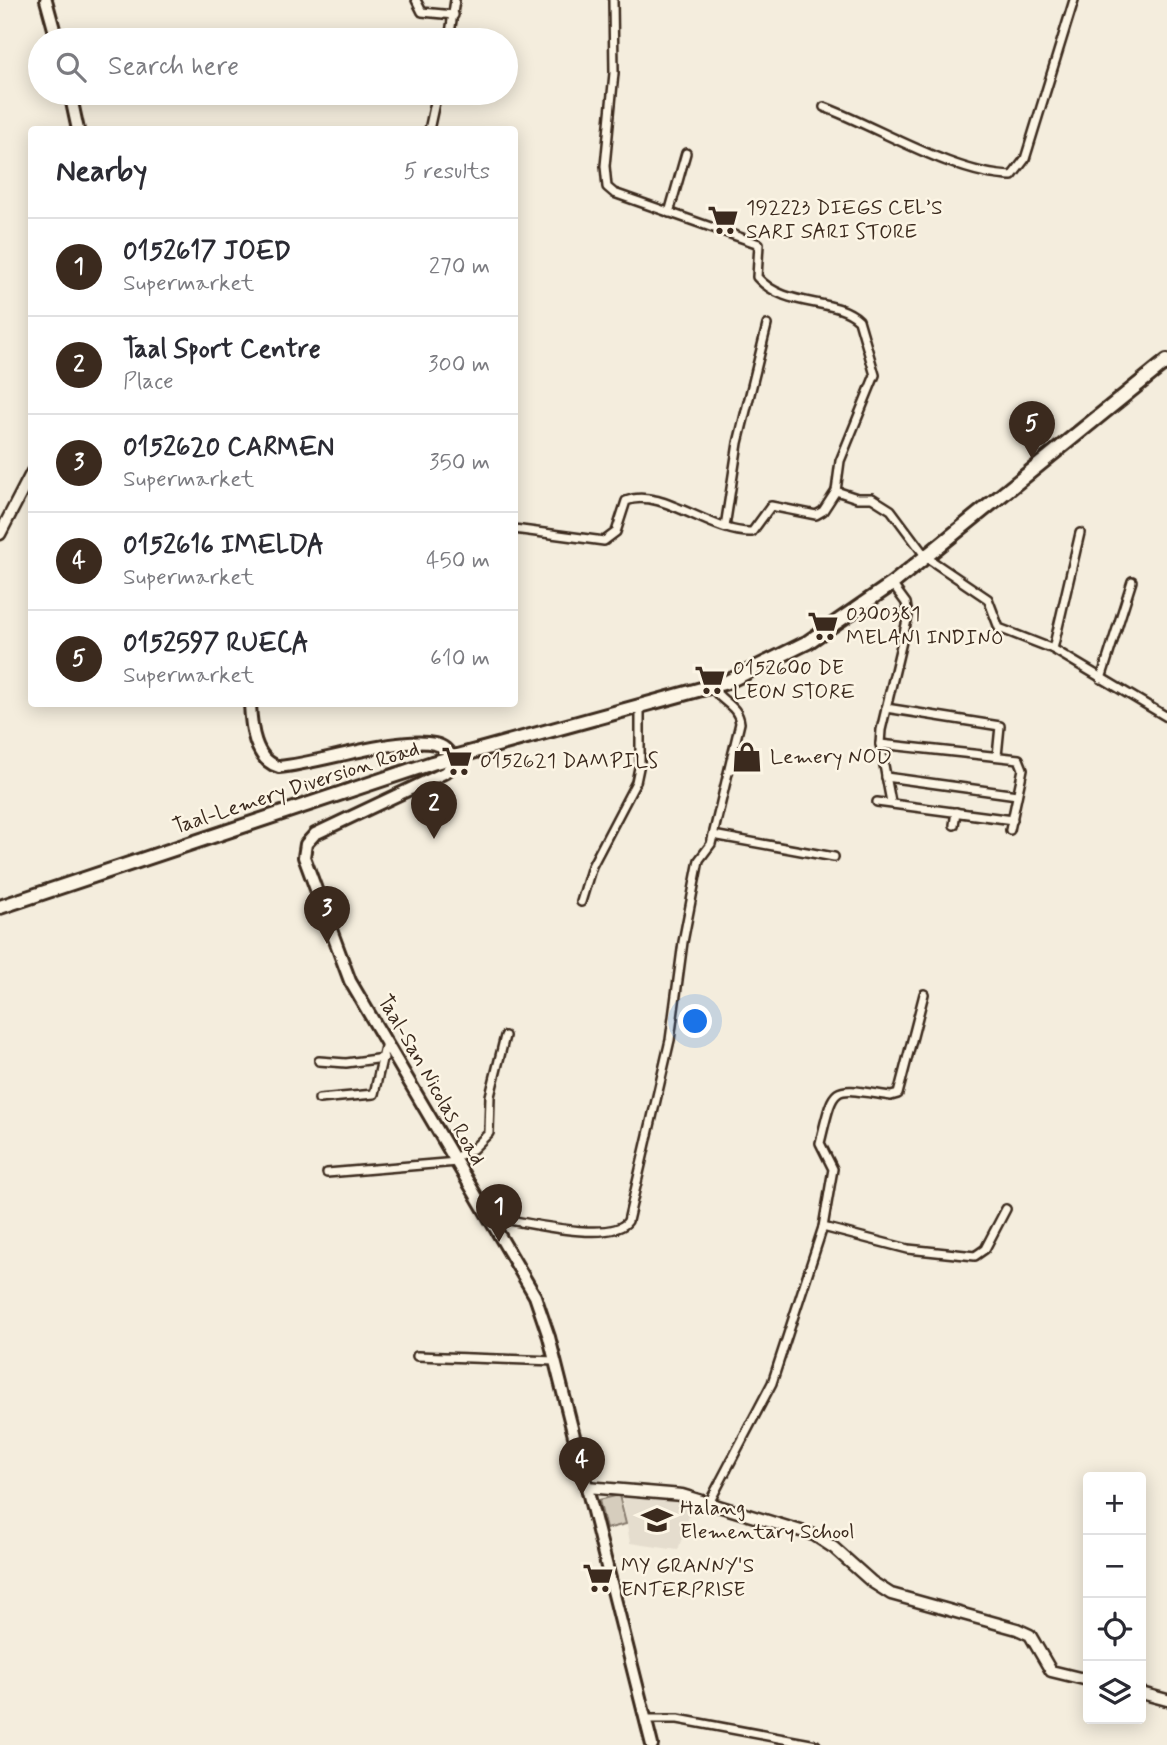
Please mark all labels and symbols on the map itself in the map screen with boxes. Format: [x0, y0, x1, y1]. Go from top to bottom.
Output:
place label: 192223 DIEGS CEL’S SARI SARI STORE [746, 194, 943, 246]
supermarket icon: 192223 DIEGS CEL’S SARI SARI STORE [706, 203, 740, 237]
pin: 5 [1009, 401, 1055, 459]
place label: 0300381 MELANI INDINO [846, 600, 1004, 652]
supermarket icon: 0300381 MELANI INDINO [806, 609, 840, 643]
place label: 0152600 DE LEON STORE [733, 654, 855, 706]
supermarket icon: 0152600 DE LEON STORE [693, 663, 727, 697]
street label: Taal-Lemery Diversion Road [169, 735, 423, 841]
shop icon: Lemery NOD [730, 740, 764, 774]
place label: Lemery NOD [770, 743, 892, 771]
supermarket icon: 0152621 DAMPILS [440, 744, 474, 778]
place label: 0152621 DAMPILS [480, 747, 659, 775]
pin: 2 [411, 781, 457, 839]
pin: 3 [304, 886, 350, 944]
street label: Taal-San Nicolas Road [371, 989, 491, 1171]
your location [678, 1004, 712, 1038]
pin: 1 [476, 1184, 522, 1242]
pin: 4 [559, 1437, 605, 1495]
place label: Halang Elementary School [680, 1494, 855, 1546]
school or university icon: Halang Elementary School [640, 1503, 674, 1537]
place label: MY GRANNY'S ENTERPRISE [621, 1552, 754, 1604]
supermarket icon: MY GRANNY'S ENTERPRISE [581, 1561, 615, 1595]

